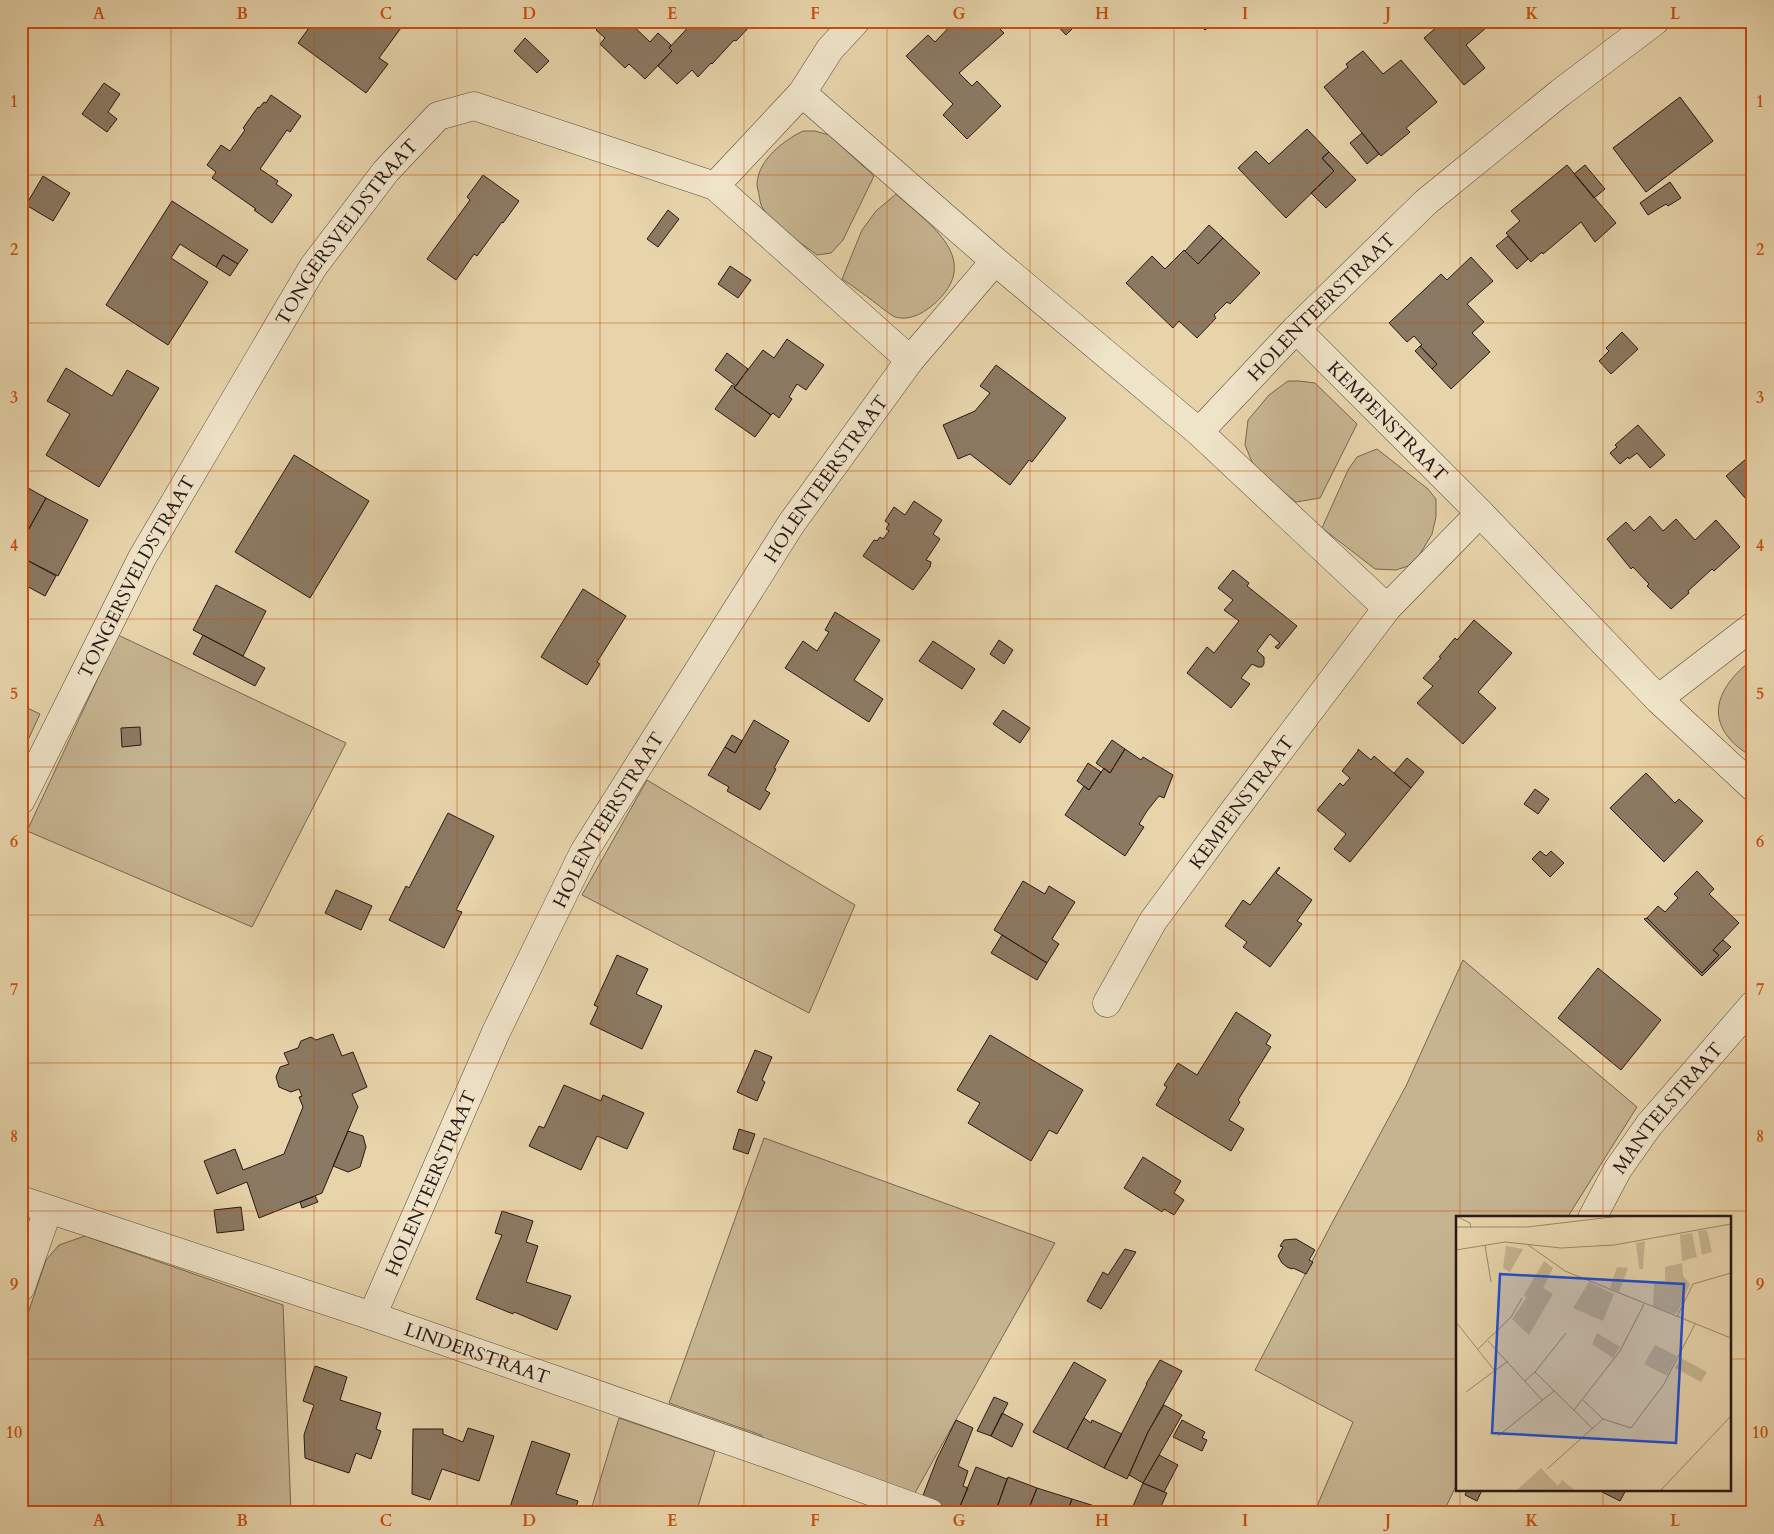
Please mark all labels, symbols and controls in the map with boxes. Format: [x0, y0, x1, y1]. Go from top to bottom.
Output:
text: A [93, 3, 105, 25]
text: B [236, 3, 248, 25]
text: C [380, 3, 392, 25]
text: D [522, 3, 536, 25]
text: E [667, 3, 677, 25]
text: F [810, 3, 820, 25]
text: G [952, 3, 966, 25]
text: H [1095, 3, 1109, 25]
text: I [1242, 3, 1248, 25]
text: J [1383, 3, 1391, 25]
text: K [1526, 3, 1539, 25]
text: L [1670, 3, 1681, 25]
text: 1 [10, 91, 18, 113]
text: 1 [1756, 91, 1764, 113]
street label: TONGERSVELDSTRAAT [270, 133, 424, 330]
street label: HOLENTEERSTRAAT [1242, 227, 1401, 387]
text: 2 [10, 239, 18, 261]
text: 2 [1756, 239, 1764, 261]
street label: KEMPENSTRAAT [1321, 356, 1453, 488]
text: 3 [10, 387, 18, 409]
text: 3 [1756, 387, 1764, 409]
street label: HOLENTEERSTRAAT [758, 390, 895, 568]
street label: TONGERSVELDSTRAAT [72, 471, 202, 683]
text: 4 [10, 535, 18, 557]
text: 4 [1756, 535, 1764, 557]
text: 5 [10, 683, 18, 705]
text: 5 [1756, 683, 1764, 705]
street label: HOLENTEERSTRAAT [547, 727, 670, 912]
street label: KEMPENSTRAAT [1183, 730, 1300, 875]
text: 6 [10, 831, 18, 853]
text: 6 [1756, 831, 1764, 853]
text: 7 [10, 979, 18, 1001]
text: 7 [1756, 979, 1764, 1001]
street label: MANTELSTRAAT [1607, 1037, 1729, 1179]
street label: HOLENTEERSTRAAT [379, 1087, 483, 1280]
text: 8 [10, 1126, 18, 1148]
text: 8 [1756, 1126, 1764, 1148]
inset map [1456, 1216, 1732, 1492]
text: 9 [10, 1274, 18, 1296]
text: 9 [1756, 1274, 1764, 1296]
street label: LINDERSTRAAT [401, 1316, 553, 1391]
text: 10 [6, 1422, 22, 1444]
text: 10 [1752, 1422, 1768, 1444]
text: A [93, 1510, 105, 1532]
text: B [236, 1510, 248, 1532]
text: C [380, 1510, 392, 1532]
text: D [522, 1510, 536, 1532]
text: E [667, 1510, 677, 1532]
text: F [810, 1510, 820, 1532]
text: G [952, 1510, 966, 1532]
text: H [1095, 1510, 1109, 1532]
text: I [1242, 1510, 1248, 1532]
text: J [1383, 1510, 1391, 1532]
text: K [1526, 1510, 1539, 1532]
text: L [1670, 1510, 1681, 1532]

